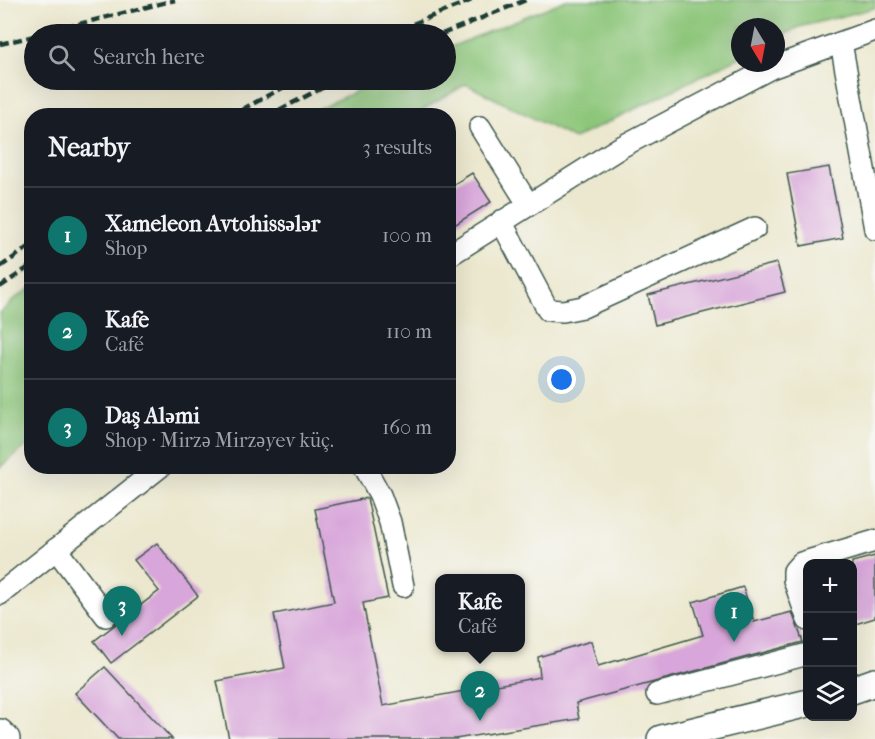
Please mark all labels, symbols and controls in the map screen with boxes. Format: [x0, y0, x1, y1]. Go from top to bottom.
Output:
north arrow [731, 18, 785, 72]
search box [24, 24, 456, 90]
icon: search [45, 41, 78, 74]
text: Search here [93, 44, 205, 70]
text: Nearby [48, 132, 130, 163]
text: 3 results [363, 136, 432, 159]
text: Xameleon Avtohissələr [105, 211, 320, 237]
text: 1 [64, 224, 71, 247]
text: 100 m [382, 224, 432, 247]
text: Shop [105, 237, 147, 260]
text: Kafe [105, 307, 149, 333]
text: 2 [62, 320, 73, 343]
text: 110 m [386, 320, 432, 343]
text: Café [105, 333, 144, 356]
your location [547, 365, 576, 394]
text: Daş Aləmi [105, 403, 200, 429]
text: 3 [63, 416, 72, 439]
text: 160 m [382, 416, 432, 439]
text: Shop · Mirzə Mirzəyev küç. [105, 429, 334, 452]
map controls [803, 559, 857, 721]
button: + [803, 559, 857, 613]
popup [435, 574, 525, 652]
pin: 3 [102, 586, 142, 636]
text: Kafe [458, 589, 502, 615]
pin: 1 [714, 592, 754, 642]
button: − [803, 613, 857, 667]
text: Café [458, 615, 497, 638]
button: layers [803, 667, 857, 721]
pin: 2 [460, 672, 500, 721]

